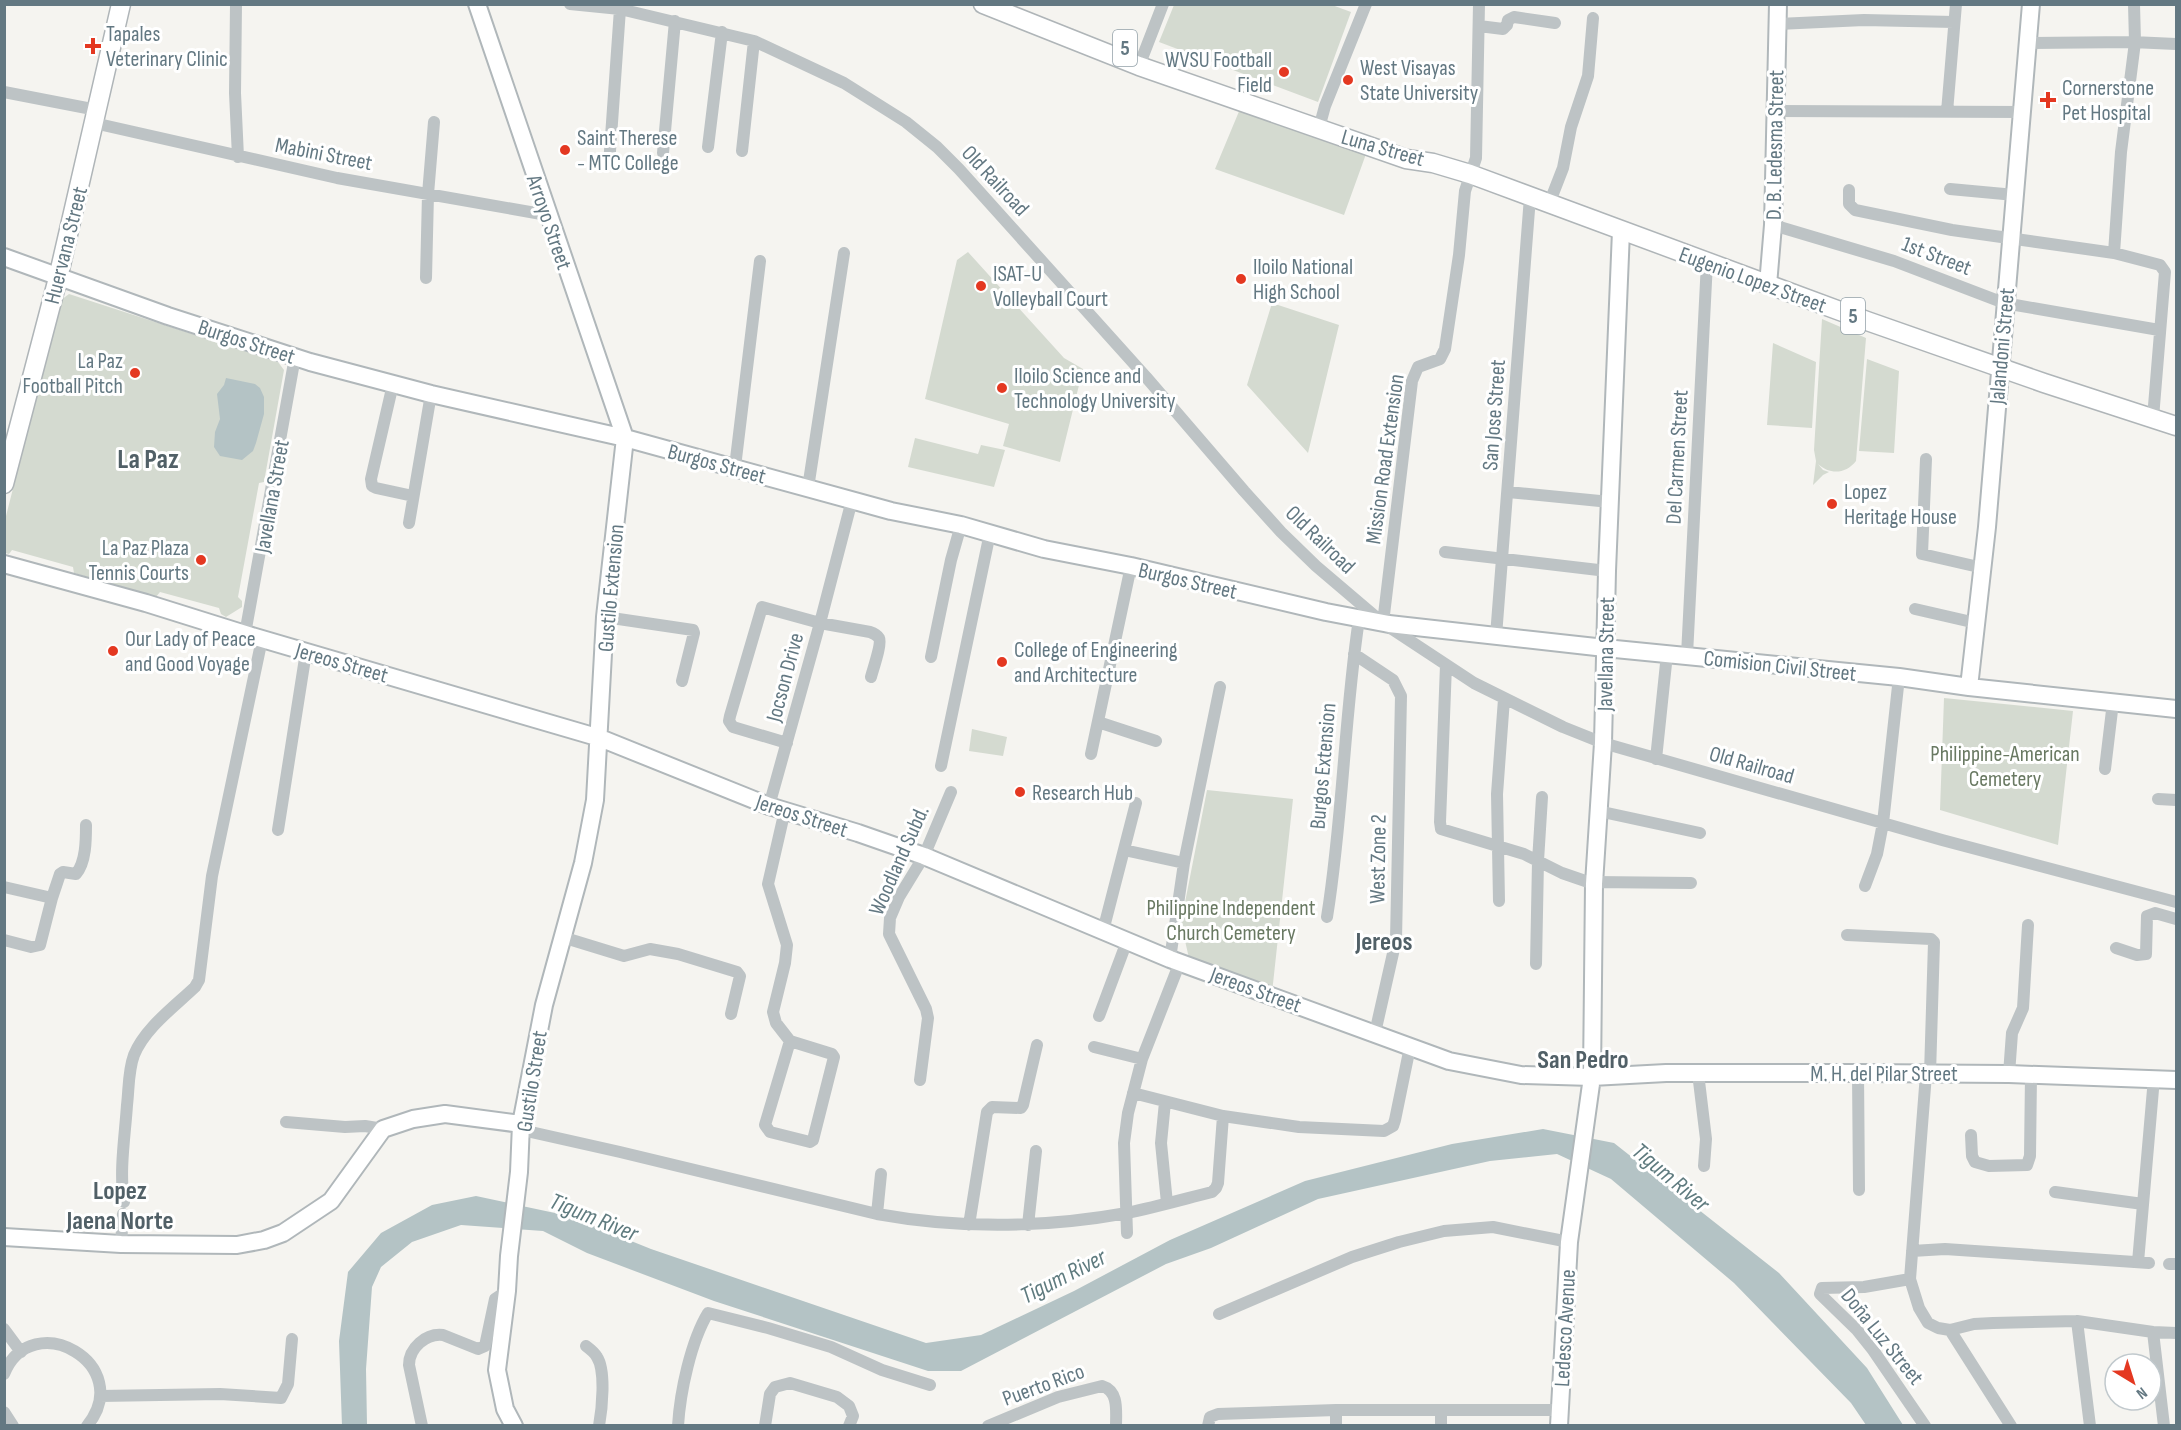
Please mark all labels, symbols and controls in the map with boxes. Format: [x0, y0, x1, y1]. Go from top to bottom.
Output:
place label: Tapales Veterinary Clinic [106, 21, 228, 73]
road number: 5 [1113, 30, 1137, 66]
marker: Tapales Veterinary Clinic [84, 37, 102, 55]
place label: WVSU Football Field [1165, 47, 1272, 99]
place label: West Visayas State University [1360, 55, 1479, 107]
marker: WVSU Football Field [1277, 65, 1291, 79]
street label: D. B. Ledesma Street [1761, 69, 1790, 220]
marker: West Visayas State University [1341, 73, 1355, 87]
place label: Cornerstone Pet Hospital [2062, 75, 2154, 127]
marker: Cornerstone Pet Hospital [2039, 91, 2057, 109]
street label: Luna Street [1338, 124, 1428, 173]
place label: Saint Therese - MTC College [577, 125, 679, 177]
street label: Mabini Street [273, 132, 375, 177]
street label: Old Railroad [955, 140, 1034, 222]
marker: Saint Therese - MTC College [558, 143, 572, 157]
street label: Arroyo Street [519, 171, 577, 274]
street label: Huervana Street [39, 184, 94, 307]
street label: 1st Street [1898, 231, 1975, 282]
street label: Eugenio Lopez Street [1675, 241, 1830, 320]
place label: Iloilo National High School [1253, 254, 1353, 306]
place label: ISAT-U Volleyball Court [993, 261, 1108, 313]
marker: Iloilo National High School [1234, 272, 1248, 286]
marker: ISAT-U Volleyball Court [974, 279, 988, 293]
street label: Jalandoni Street [1984, 287, 2021, 406]
road number: 5 [1841, 298, 1865, 334]
street label: Burgos Street [195, 314, 299, 371]
place label: La Paz Football Pitch [23, 348, 123, 400]
street label: San Jose Street [1477, 358, 1512, 471]
place label: Iloilo Science and Technology University [1014, 363, 1176, 415]
marker: La Paz Football Pitch [128, 366, 142, 380]
street label: Mission Road Extension [1360, 372, 1411, 546]
marker: Iloilo Science and Technology University [995, 381, 1009, 395]
street label: Del Carmen Street [1660, 389, 1695, 525]
street label: Javellana Street [249, 437, 296, 556]
street label: Burgos Street [665, 438, 769, 491]
district label: La Paz [117, 443, 179, 476]
place label: Lopez Heritage House [1844, 479, 1957, 531]
marker: Lopez Heritage House [1825, 497, 1839, 511]
street label: Old Railroad [1279, 500, 1361, 580]
street label: Gustilo Extension [592, 523, 631, 653]
place label: La Paz Plaza Tennis Courts [89, 535, 189, 587]
marker: La Paz Plaza Tennis Courts [194, 553, 208, 567]
street label: Burgos Street [1136, 557, 1240, 606]
street label: Javellana Street [1592, 596, 1621, 712]
place label: Our Lady of Peace and Good Voyage [125, 626, 256, 678]
street label: Jocson Drive [760, 630, 810, 726]
street label: Jereos Street [291, 637, 391, 690]
place label: College of Engineering and Architecture [1014, 637, 1178, 689]
marker: Our Lady of Peace and Good Voyage [106, 644, 120, 658]
street label: Comision Civil Street [1702, 645, 1858, 688]
marker: College of Engineering and Architecture [995, 655, 1009, 669]
street label: Burgos Extension [1305, 702, 1342, 830]
street label: Old Railroad [1706, 740, 1797, 790]
park label: Philippine-American Cemetery [1930, 741, 2080, 793]
place label: Research Hub [1032, 780, 1133, 807]
marker: Research Hub [1013, 785, 1027, 799]
street label: Jereos Street [751, 789, 851, 844]
street label: Woodland Subd. [863, 802, 936, 920]
street label: West Zone 2 [1364, 814, 1393, 904]
park label: Philippine Independent Church Cemetery [1146, 895, 1316, 947]
district label: Jereos [1354, 927, 1413, 958]
street label: Jereos Street [1205, 961, 1305, 1019]
street label: Gustilo Street [511, 1028, 554, 1134]
district label: San Pedro [1537, 1045, 1629, 1076]
street label: M. H. del Pilar Street [1810, 1061, 1958, 1088]
water label: Tigum River [1626, 1137, 1716, 1219]
district label: Lopez Jaena Norte [65, 1176, 174, 1237]
water label: Tigum River [545, 1187, 643, 1249]
water label: Tigum River [1015, 1242, 1112, 1310]
street label: Ledesco Avenue [1549, 1269, 1582, 1388]
street label: Doña Luz Street [1835, 1283, 1929, 1391]
north arrow [2103, 1352, 2163, 1412]
street label: Puerto Rico [999, 1358, 1088, 1413]
text: N [2132, 1383, 2151, 1403]

